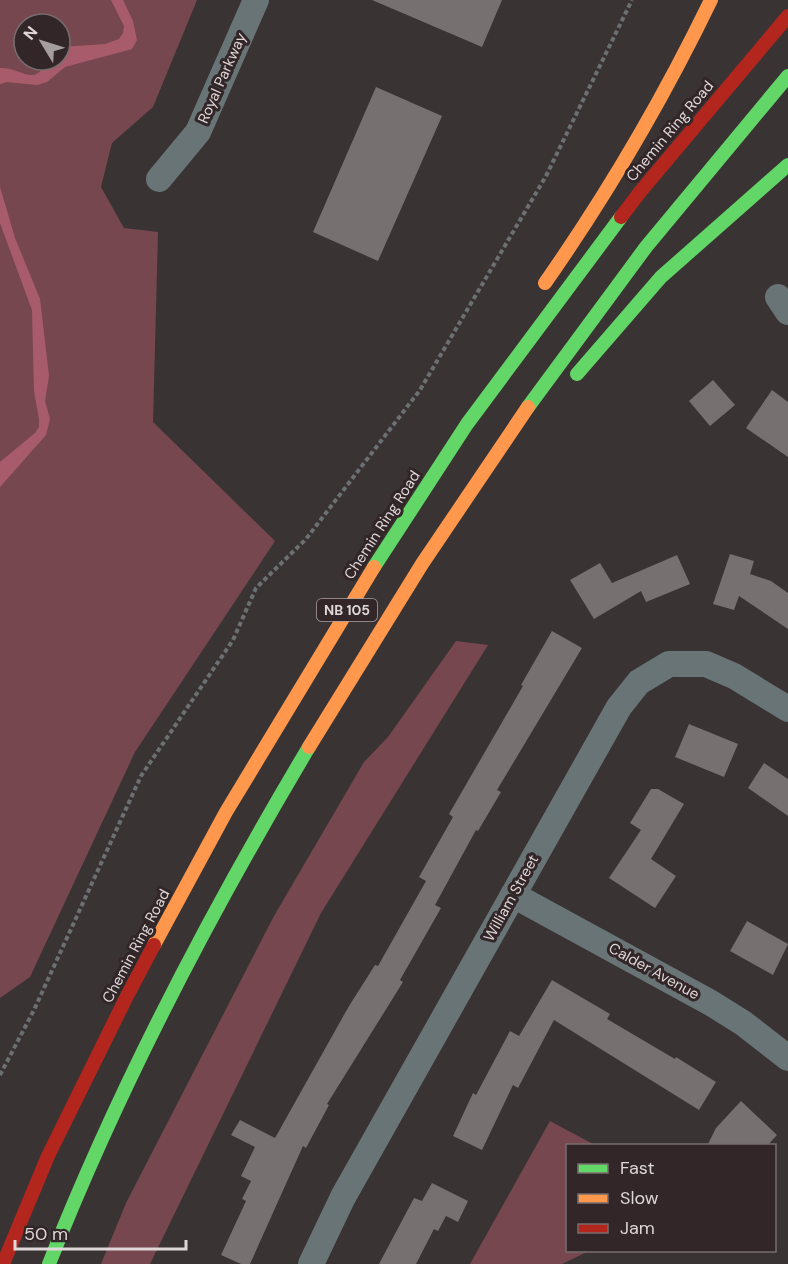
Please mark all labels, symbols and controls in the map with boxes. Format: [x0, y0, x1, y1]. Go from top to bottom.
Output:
north arrow [12, 12, 72, 72]
text: N [19, 22, 42, 44]
street label: Royal Parkway [193, 29, 251, 126]
street label: Chemin Ring Road [622, 76, 718, 186]
street label: Chemin Ring Road [339, 467, 425, 583]
road number: NB 105 [317, 599, 377, 621]
street label: William Street [479, 851, 543, 945]
street label: Chemin Ring Road [98, 886, 174, 1006]
street label: Calder Avenue [605, 938, 703, 1004]
legend [566, 1144, 776, 1252]
text: Fast [620, 1156, 655, 1180]
text: Slow [620, 1186, 659, 1210]
scale bar [15, 1213, 186, 1251]
text: Jam [620, 1216, 655, 1240]
text: 50 m [24, 1222, 68, 1246]

